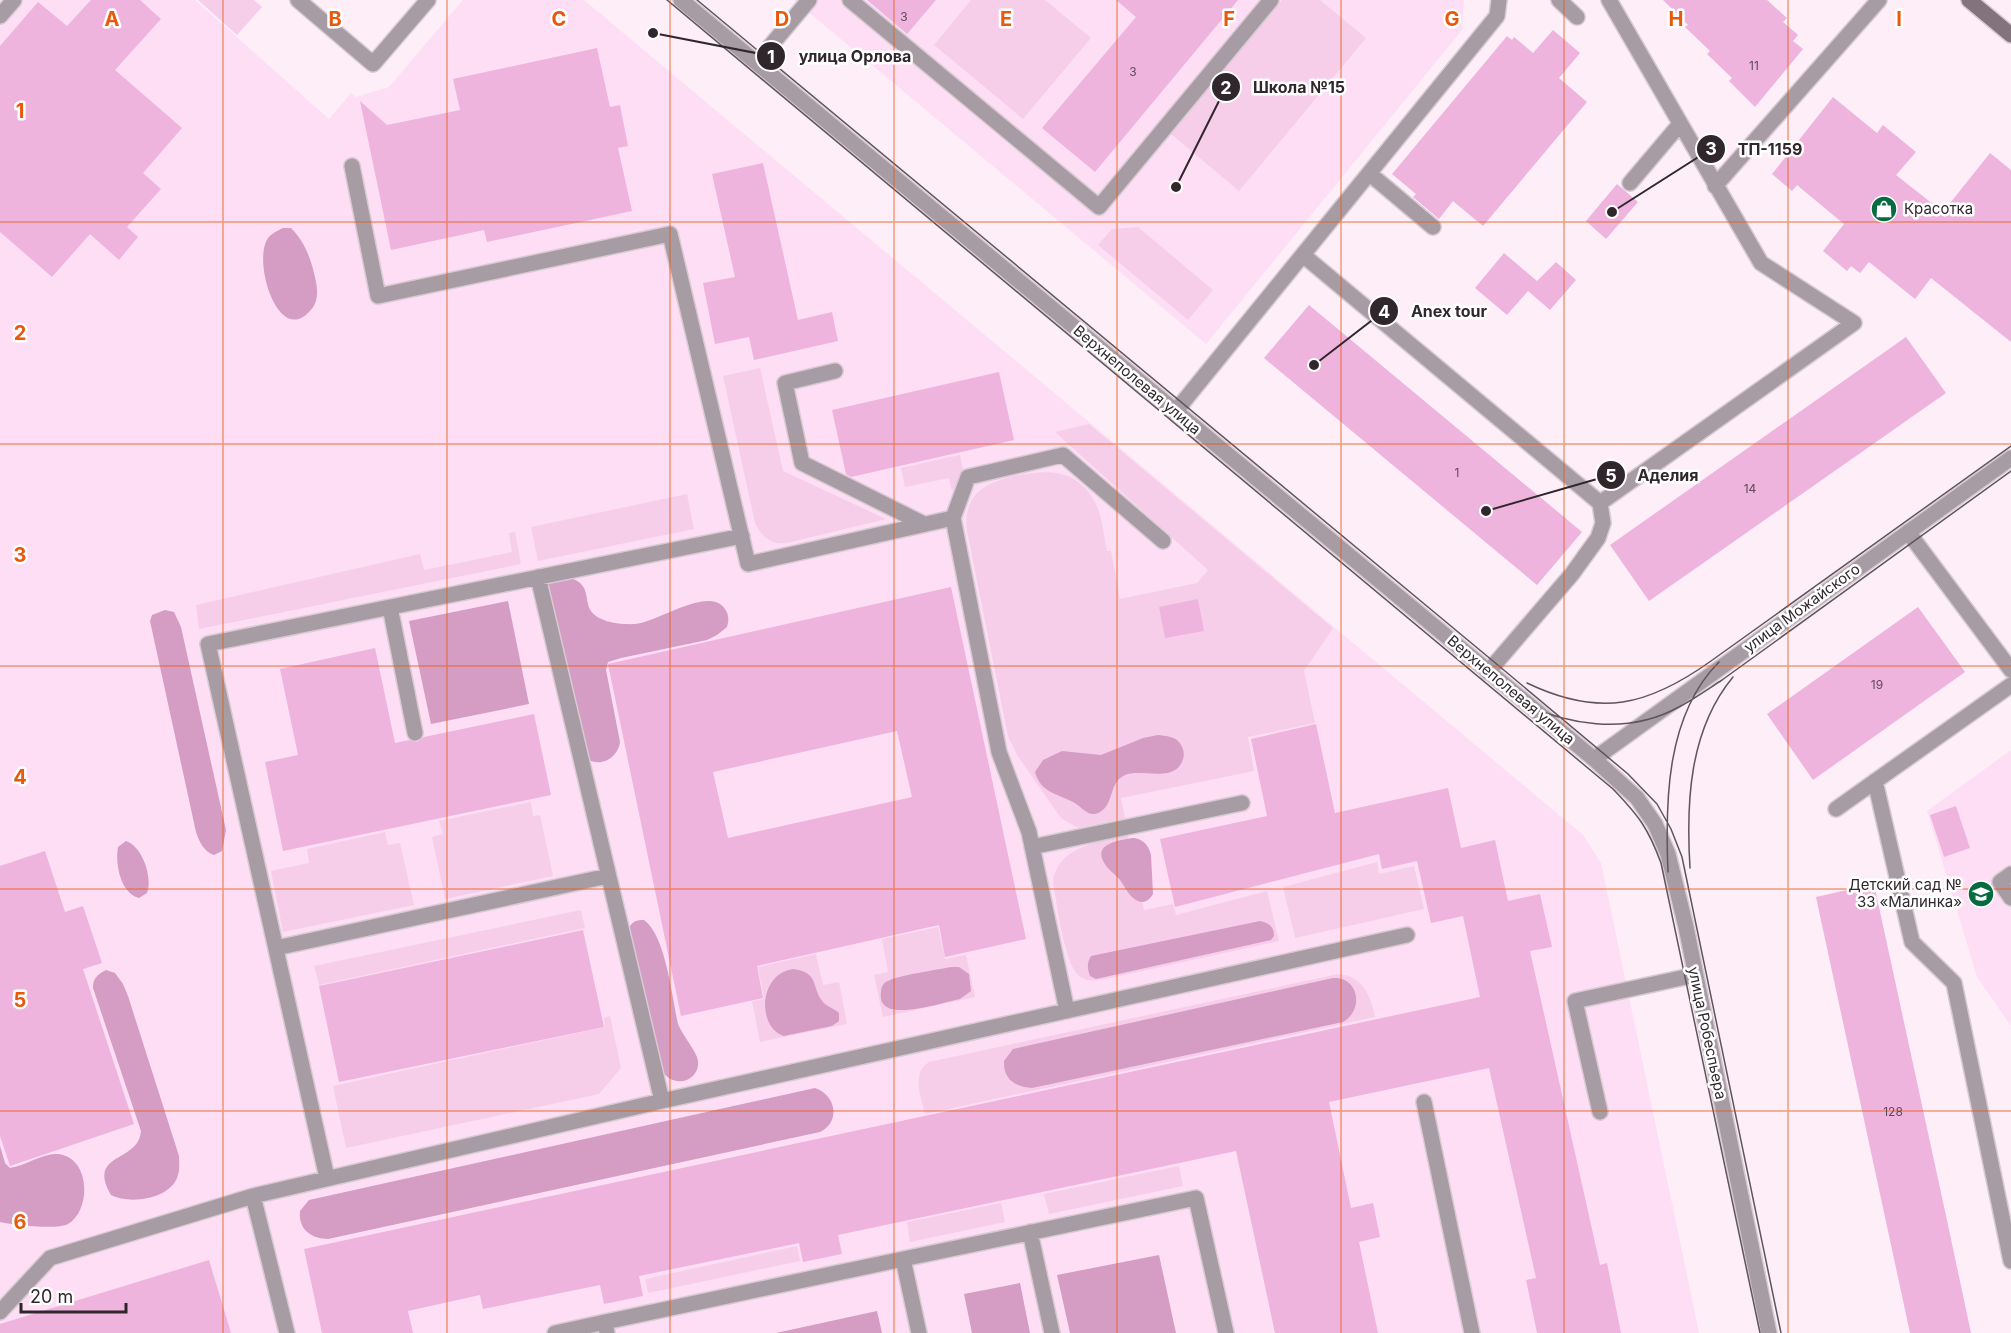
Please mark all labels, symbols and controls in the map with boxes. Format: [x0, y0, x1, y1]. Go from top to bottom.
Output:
text: A [105, 7, 120, 31]
text: B [328, 7, 342, 31]
text: C [552, 7, 566, 31]
text: D [775, 7, 789, 31]
text: E [1000, 7, 1012, 31]
text: F [1223, 7, 1235, 31]
text: G [1444, 7, 1460, 31]
text: H [1669, 7, 1683, 31]
text: I [1896, 7, 1902, 31]
house number: 3 [900, 9, 908, 24]
callout: улица Орлова [756, 39, 923, 73]
text: 1 [767, 46, 775, 67]
text: улица Орлова [799, 46, 911, 66]
house number: 11 [1749, 58, 1759, 73]
house number: 3 [1129, 64, 1137, 79]
callout: Школа №15 [1211, 70, 1357, 104]
text: 2 [1220, 77, 1232, 98]
text: Школа №15 [1253, 77, 1345, 97]
text: 1 [16, 99, 24, 123]
callout: ТП-1159 [1696, 132, 1814, 166]
text: 3 [1705, 138, 1717, 159]
text: ТП-1159 [1738, 139, 1802, 159]
shop icon: Красотка [1869, 194, 1899, 224]
place label: Красотка [1904, 199, 1973, 218]
callout: Anex tour [1369, 294, 1499, 328]
text: 4 [1378, 301, 1390, 322]
text: Anex tour [1411, 301, 1488, 321]
text: 2 [14, 321, 26, 345]
street label: Верхнеполевая улица [1070, 321, 1205, 438]
callout: Аделия [1596, 458, 1711, 492]
house number: 1 [1455, 465, 1459, 480]
text: 5 [1605, 465, 1617, 486]
text: Аделия [1637, 465, 1699, 485]
house number: 14 [1744, 481, 1757, 496]
text: 3 [14, 543, 26, 567]
street label: улица Можайского [1740, 559, 1864, 656]
street label: Верхнеполевая улица [1444, 631, 1579, 748]
house number: 19 [1871, 677, 1883, 692]
text: 4 [13, 765, 27, 789]
place label: Детский сад № 33 «Малинка» [1848, 875, 1962, 911]
school or university icon: Детский сад № 33 «Малинка» [1966, 879, 1996, 909]
street label: улица Робеспьера [1684, 965, 1731, 1101]
text: 5 [14, 988, 26, 1012]
house number: 128 [1883, 1104, 1903, 1119]
text: 6 [14, 1210, 27, 1234]
scale bar [21, 1276, 126, 1314]
text: 20 m [30, 1286, 73, 1307]

